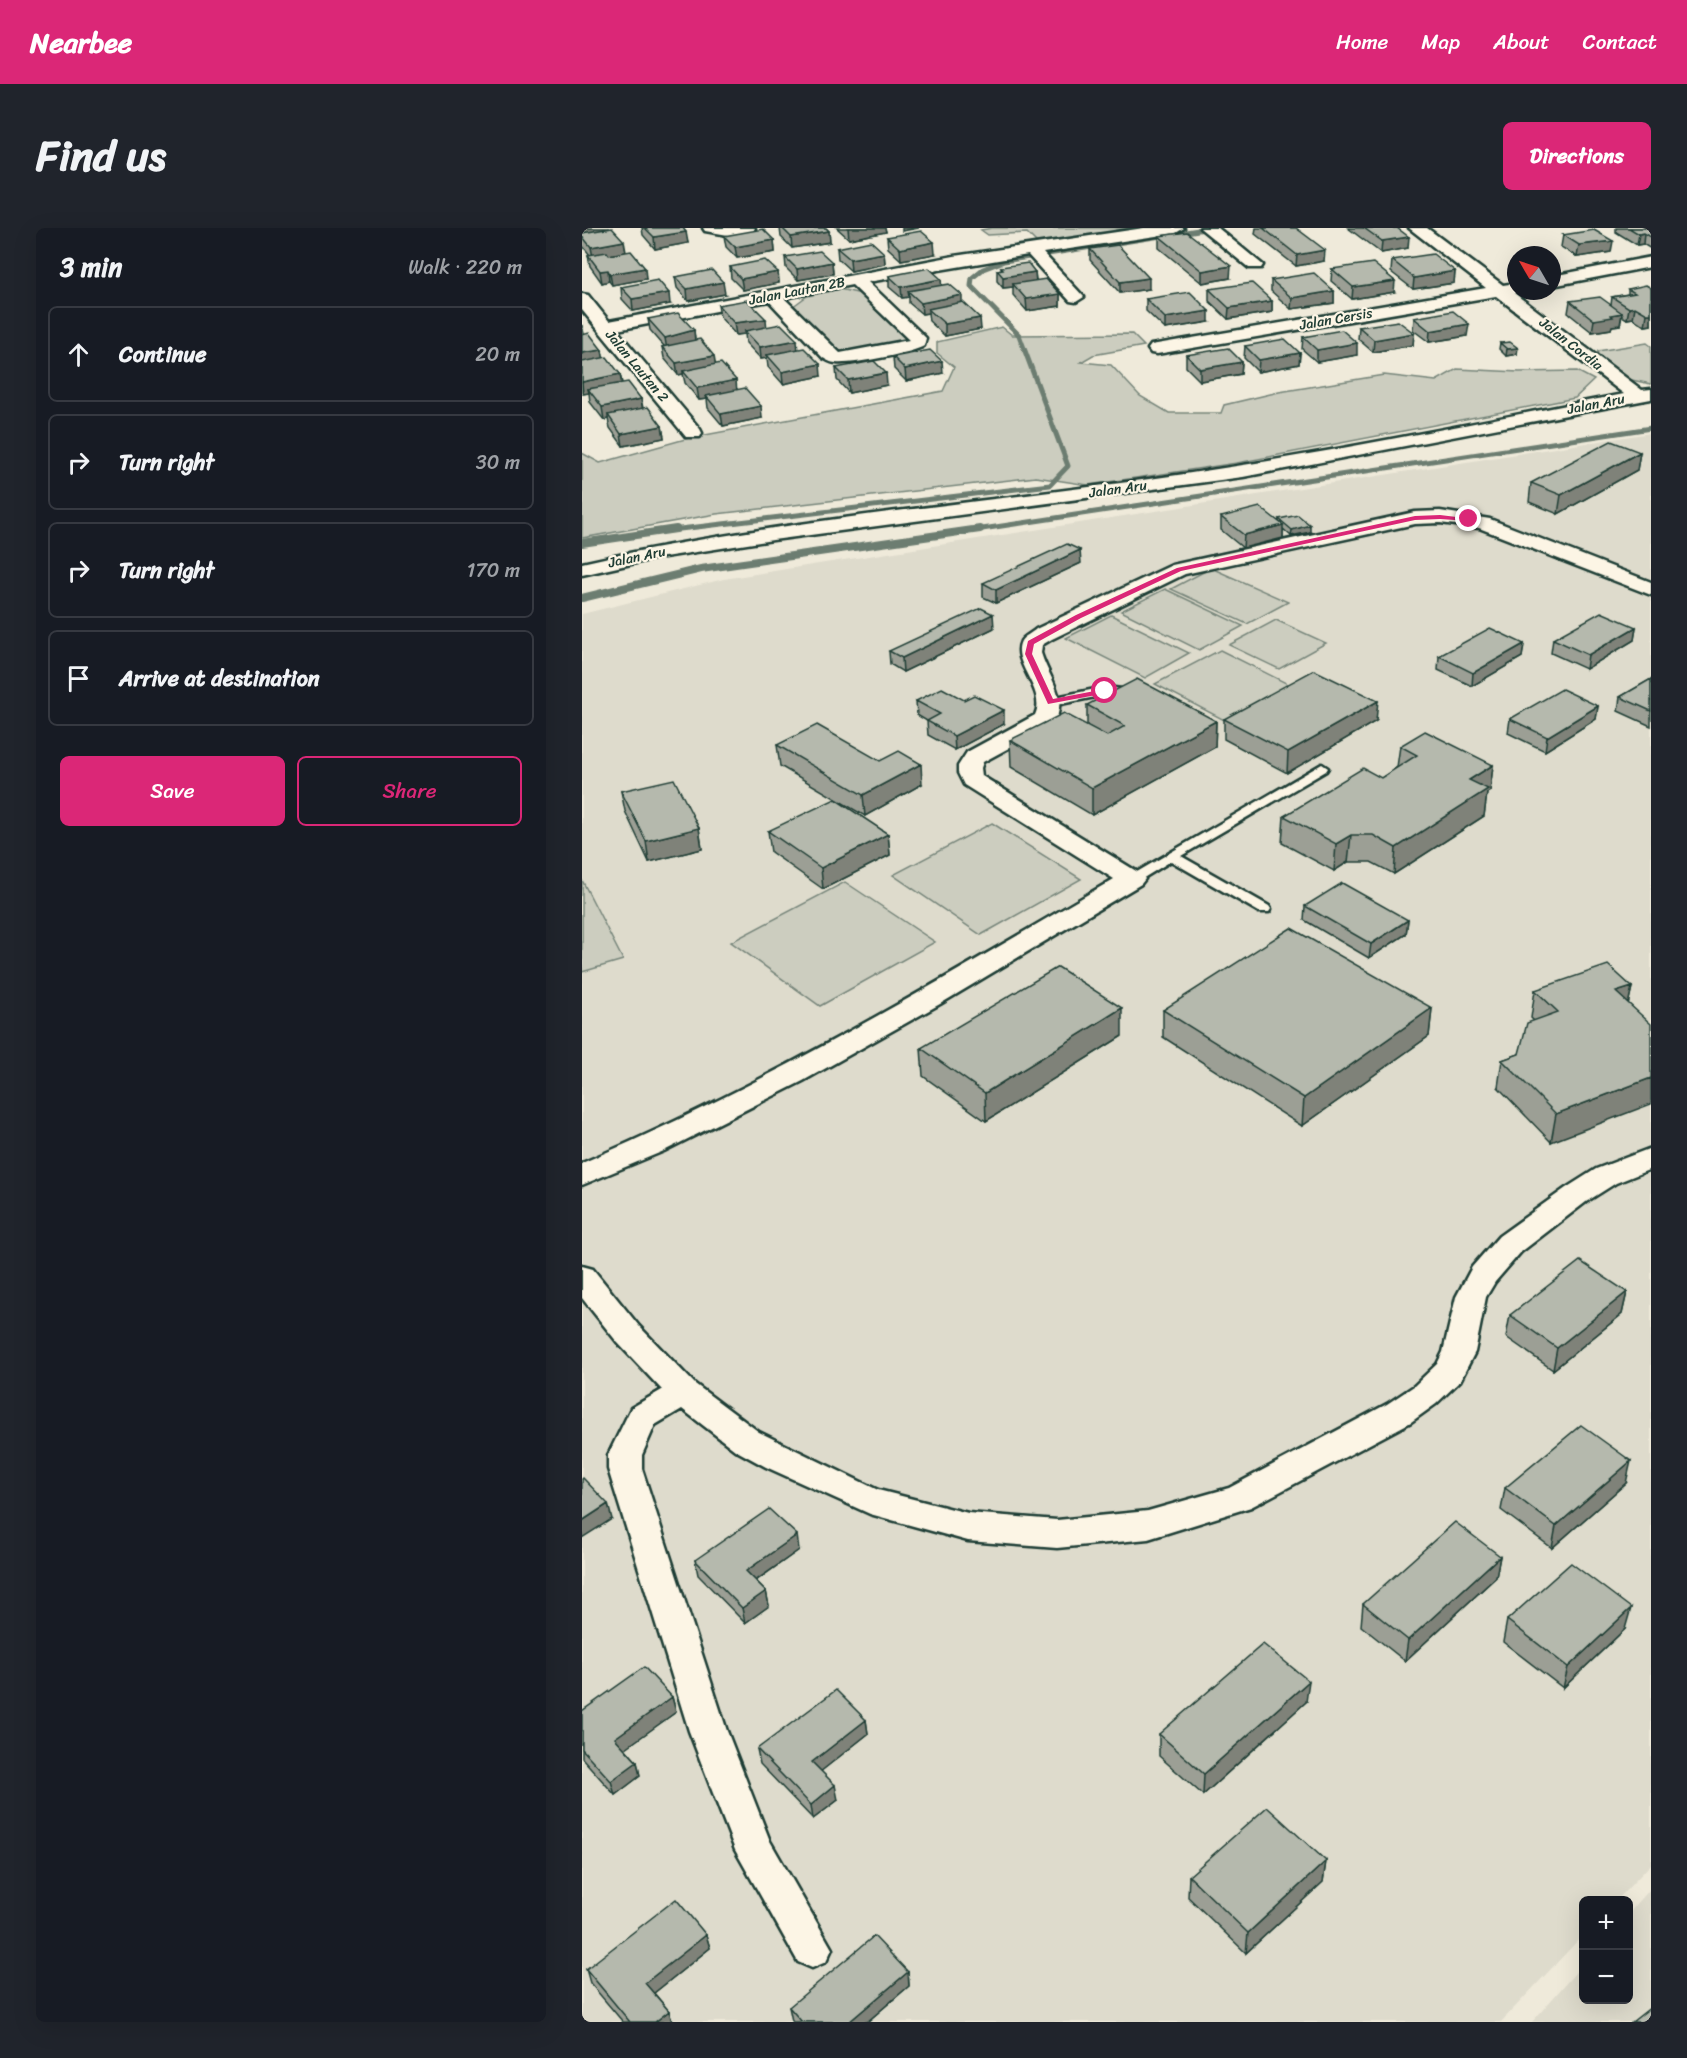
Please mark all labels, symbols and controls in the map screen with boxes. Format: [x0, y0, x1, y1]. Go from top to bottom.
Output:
text: Nearbee [30, 18, 132, 67]
text: Home [1336, 23, 1388, 61]
text: Map [1421, 23, 1460, 61]
text: About [1493, 23, 1550, 61]
text: Contact [1583, 23, 1657, 61]
text: Find us [36, 119, 166, 193]
button: Directions [1503, 122, 1651, 190]
text: 3 min [60, 244, 122, 290]
north arrow [1507, 246, 1561, 300]
text: Walk · 220 m [408, 250, 522, 285]
street label: Jalan Lautan 2B [746, 269, 847, 313]
street label: Jalan Cersis [1297, 300, 1375, 338]
street label: Jalan Cordia [1533, 310, 1609, 378]
street label: Jalan Lautan 2 [598, 323, 675, 408]
text: Continue [119, 335, 207, 374]
text: 20 m [475, 337, 520, 372]
icon: ahead [62, 338, 95, 371]
street label: Jalan Aru [1564, 386, 1627, 422]
text: Turn right [119, 443, 214, 482]
text: 30 m [476, 445, 520, 480]
icon: right [62, 446, 95, 479]
street label: Jalan Aru [1086, 473, 1149, 506]
route end [1455, 505, 1481, 531]
street label: Jalan Aru [605, 539, 669, 575]
text: Turn right [119, 551, 214, 590]
text: 170 m [467, 553, 520, 588]
icon: right [62, 554, 95, 587]
text: Arrive at destination [119, 659, 320, 698]
icon: arrive [62, 662, 95, 695]
route start [1091, 677, 1117, 703]
button: Save [60, 756, 285, 826]
button: Share [297, 756, 522, 826]
map controls [1579, 1896, 1633, 2004]
button: + [1579, 1896, 1633, 1950]
button: − [1579, 1950, 1633, 2004]

